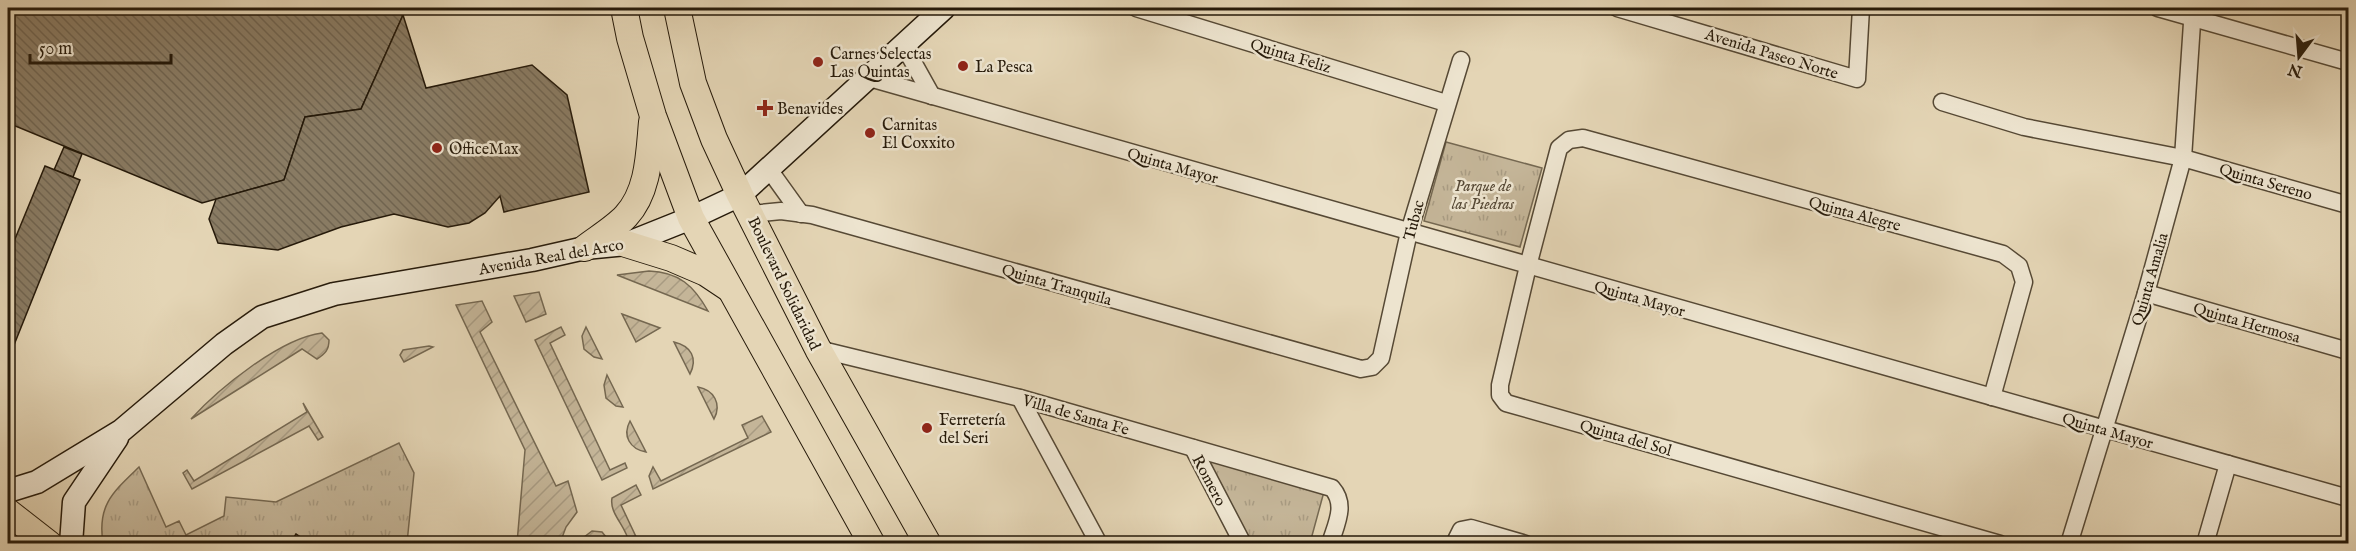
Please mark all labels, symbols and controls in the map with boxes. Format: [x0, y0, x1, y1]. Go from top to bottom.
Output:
street label: Avenida Paseo Norte [1701, 25, 1840, 85]
scale bar [30, 27, 171, 65]
north arrow [2269, 27, 2329, 87]
street label: Quinta Feliz [1248, 35, 1333, 79]
text: 50 m [39, 38, 72, 61]
place label: Carnes Selectas Las Quintas [830, 45, 932, 83]
marker: Carnes Selectas Las Quintas [811, 55, 825, 69]
place label: La Pesca [975, 58, 1033, 78]
text: N [2286, 58, 2306, 81]
marker: La Pesca [956, 59, 970, 73]
place label: Benavides [777, 100, 843, 120]
marker: Benavides [758, 101, 772, 115]
place label: Carnitas El Coxxito [882, 116, 955, 154]
marker: Carnitas El Coxxito [863, 126, 877, 140]
place label: OfficeMax [449, 140, 519, 160]
marker: OfficeMax [430, 141, 444, 155]
street label: Quinta Mayor [1125, 144, 1220, 190]
street label: Quinta Sereno [2217, 160, 2315, 206]
park label: Parque de las Piedras [1452, 177, 1515, 215]
street label: Quinta Alegre [1806, 193, 1903, 237]
street label: Tubac [1400, 198, 1430, 243]
street label: Boulevard Solidaridad [742, 214, 824, 354]
street label: Quinta Amalia [2128, 231, 2174, 328]
street label: Avenida Real del Arco [476, 235, 626, 281]
street label: Quinta Tranquila [999, 261, 1114, 311]
street label: Quinta Mayor [1592, 277, 1687, 323]
street label: Quinta Hermosa [2191, 299, 2302, 349]
street label: Villa de Santa Fe [1019, 391, 1131, 441]
street label: Quinta Mayor [2060, 409, 2155, 455]
place label: Ferretería del Seri [939, 411, 1005, 449]
street label: Quinta del Sol [1577, 416, 1674, 462]
marker: Ferretería del Seri [920, 421, 934, 435]
street label: Romero [1187, 452, 1230, 510]

